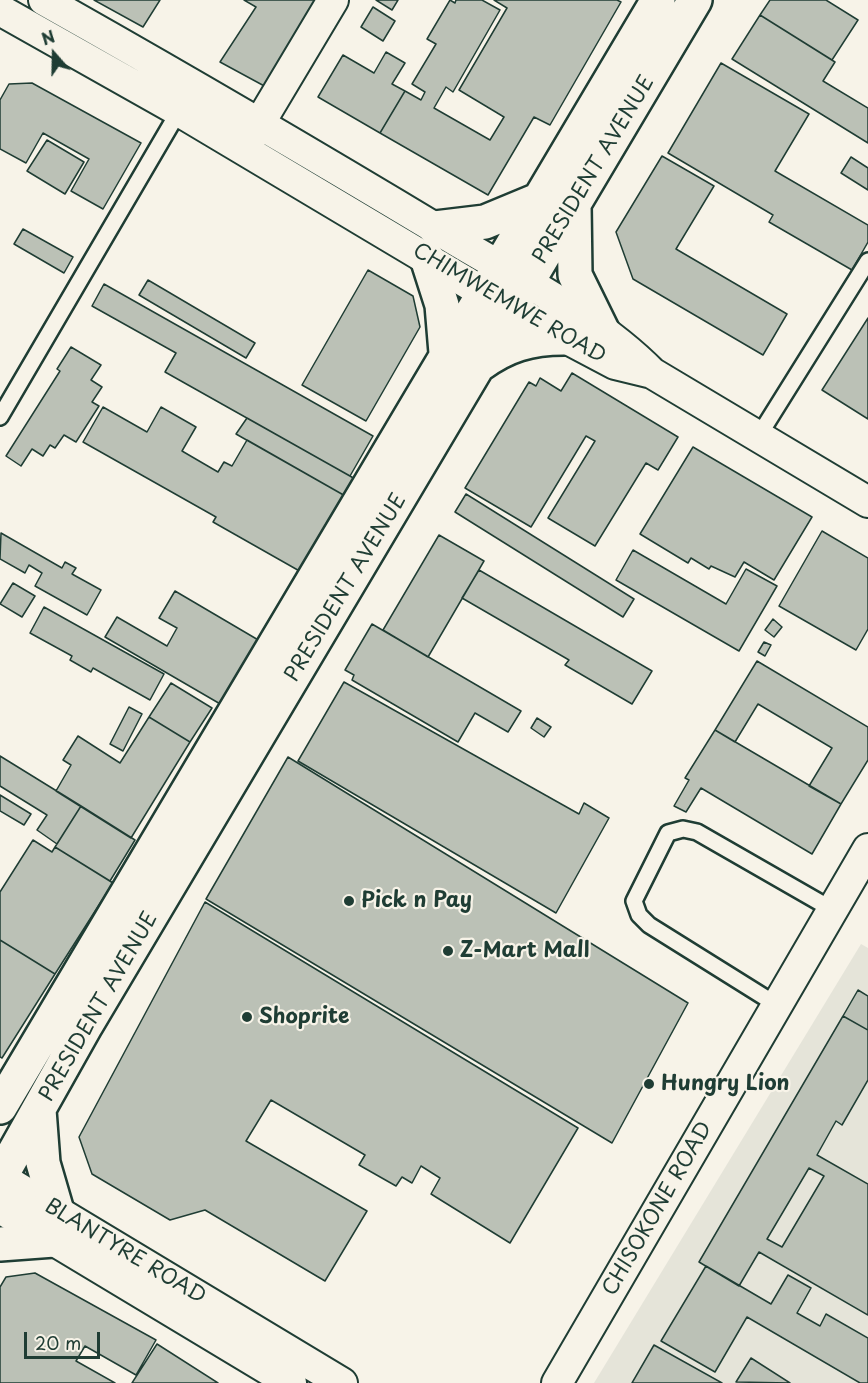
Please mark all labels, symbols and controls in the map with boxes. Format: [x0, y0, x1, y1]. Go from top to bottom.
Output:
north arrow [24, 24, 84, 84]
text: N [38, 24, 58, 51]
street label: PRESIDENT AVENUE [528, 72, 660, 268]
street label: CHIMWEMWE ROAD [408, 238, 610, 370]
street label: PRESIDENT AVENUE [280, 490, 412, 686]
place label: Pick n Pay [361, 888, 472, 914]
marker: Pick n Pay [342, 894, 356, 908]
street label: PRESIDENT AVENUE [34, 908, 164, 1106]
place label: Z-Mart Mall [460, 938, 589, 964]
marker: Z-Mart Mall [441, 944, 455, 958]
place label: Shoprite [259, 1004, 349, 1030]
marker: Shoprite [240, 1010, 254, 1024]
place label: Hungry Lion [661, 1071, 790, 1097]
marker: Hungry Lion [642, 1077, 656, 1091]
street label: CHISOKONE ROAD [598, 1117, 718, 1301]
street label: BLANTYRE ROAD [40, 1194, 210, 1310]
scale bar [27, 1320, 104, 1358]
text: 20 m [35, 1329, 81, 1356]

